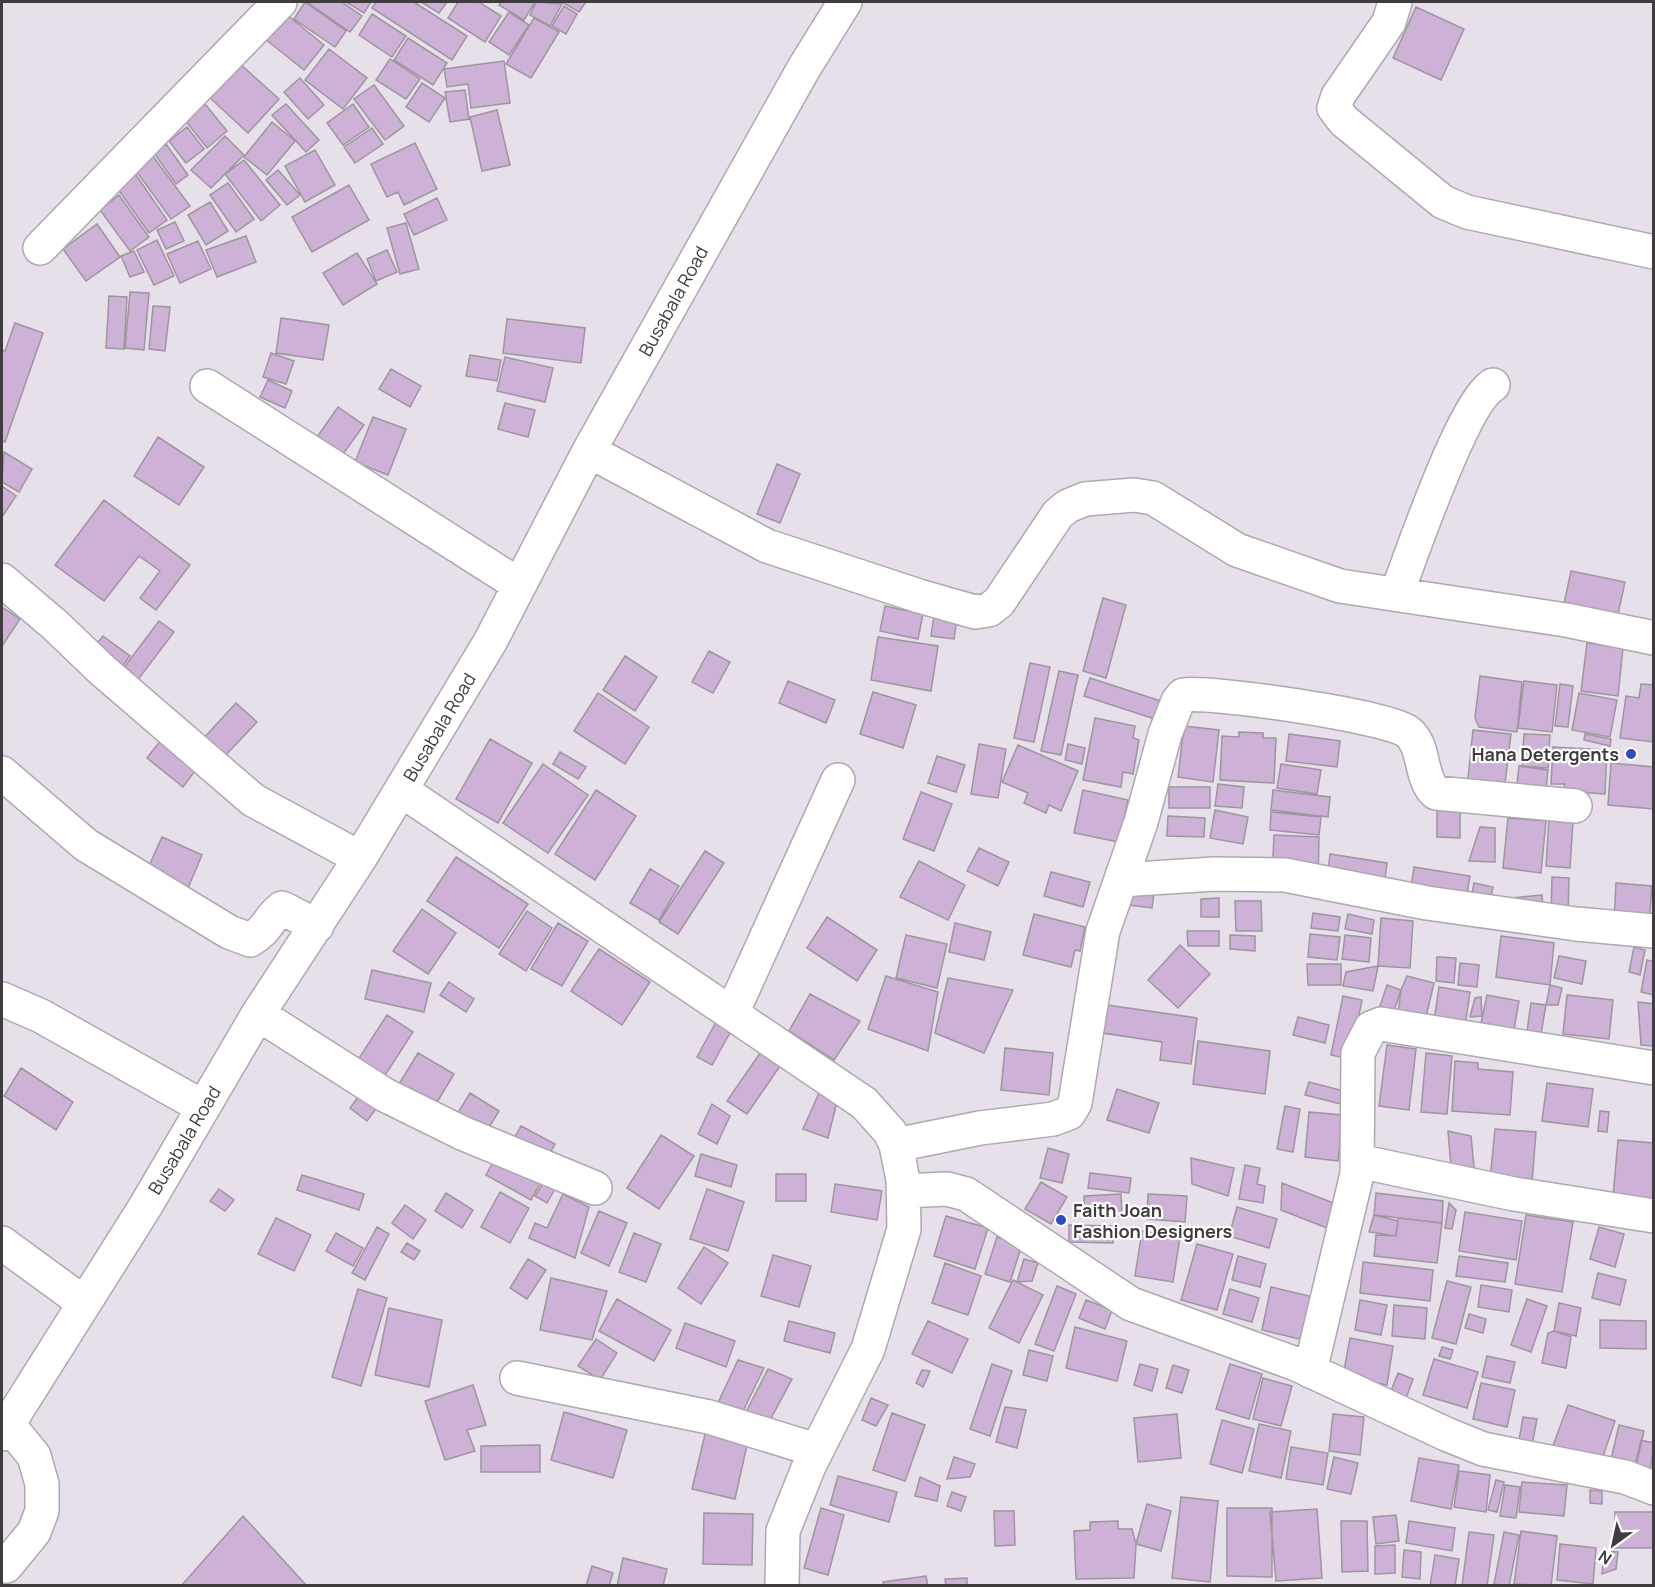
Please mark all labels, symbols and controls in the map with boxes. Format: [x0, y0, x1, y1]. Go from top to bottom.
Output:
street label: Busabala Road [633, 242, 713, 360]
street label: Busabala Road [397, 668, 481, 786]
place label: Hana Detergents [1472, 742, 1619, 766]
marker: Hana Detergents [1624, 747, 1638, 761]
street label: Busabala Road [142, 1081, 226, 1199]
place label: Faith Joan Fashion Designers [1073, 1198, 1233, 1243]
marker: Faith Joan Fashion Designers [1054, 1213, 1068, 1227]
north arrow [1583, 1515, 1643, 1575]
text: N [1594, 1545, 1616, 1570]

